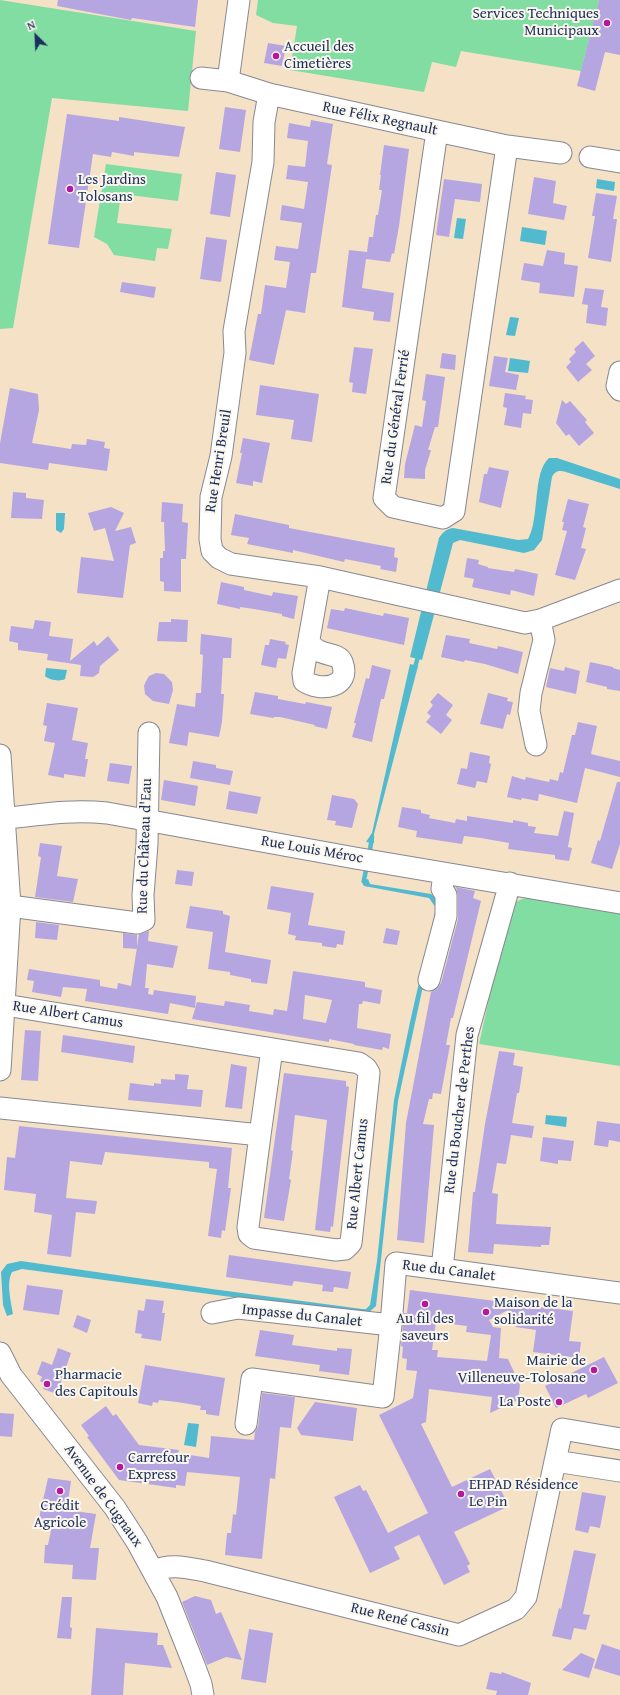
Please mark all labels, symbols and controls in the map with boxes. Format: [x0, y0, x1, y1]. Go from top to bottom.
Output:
place label: Services Techniques Municipaux [472, 5, 599, 40]
north arrow [16, 16, 56, 56]
text: N [24, 16, 38, 34]
marker: Services Techniques Municipaux [602, 18, 612, 28]
place label: Accueil des Cimetières [284, 38, 354, 73]
marker: Accueil des Cimetières [271, 51, 281, 61]
street label: Rue Félix Regnault [321, 98, 439, 140]
place label: Les Jardins Tolosans [78, 171, 146, 206]
marker: Les Jardins Tolosans [65, 184, 75, 194]
street label: Rue du Général Ferrié [378, 348, 414, 486]
street label: Rue Henri Breuil [202, 408, 236, 514]
street label: Rue du Château d'Eau [134, 778, 156, 914]
street label: Rue Louis Méroc [260, 832, 364, 868]
street label: Rue Albert Camus [12, 997, 124, 1033]
street label: Rue du Boucher de Perthes [441, 1025, 479, 1195]
street label: Rue Albert Camus [343, 1118, 373, 1230]
street label: Rue du Canalet [401, 1256, 497, 1286]
place label: Maison de la solidarité [494, 1294, 573, 1329]
marker: Au fil des saveurs [420, 1299, 430, 1309]
street label: Impasse du Canalet [241, 1301, 363, 1331]
marker: Maison de la solidarité [481, 1307, 491, 1317]
place label: Au fil des saveurs [396, 1310, 454, 1345]
place label: Mairie de Villeneuve-Tolosane [458, 1352, 586, 1387]
marker: Mairie de Villeneuve-Tolosane [589, 1365, 599, 1375]
place label: Pharmacie des Capitouls [55, 1366, 138, 1401]
marker: Pharmacie des Capitouls [42, 1379, 52, 1389]
place label: La Poste [499, 1393, 551, 1411]
marker: La Poste [554, 1397, 564, 1407]
street label: Avenue de Cugnaux [60, 1441, 146, 1551]
place label: Carrefour Express [128, 1449, 189, 1484]
marker: Carrefour Express [115, 1462, 125, 1472]
place label: EHPAD Résidence Le Pin [469, 1476, 578, 1511]
marker: Crédit Agricole [55, 1486, 65, 1496]
marker: EHPAD Résidence Le Pin [456, 1489, 466, 1499]
place label: Crédit Agricole [34, 1497, 86, 1532]
street label: Rue René Cassin [349, 1599, 451, 1641]

